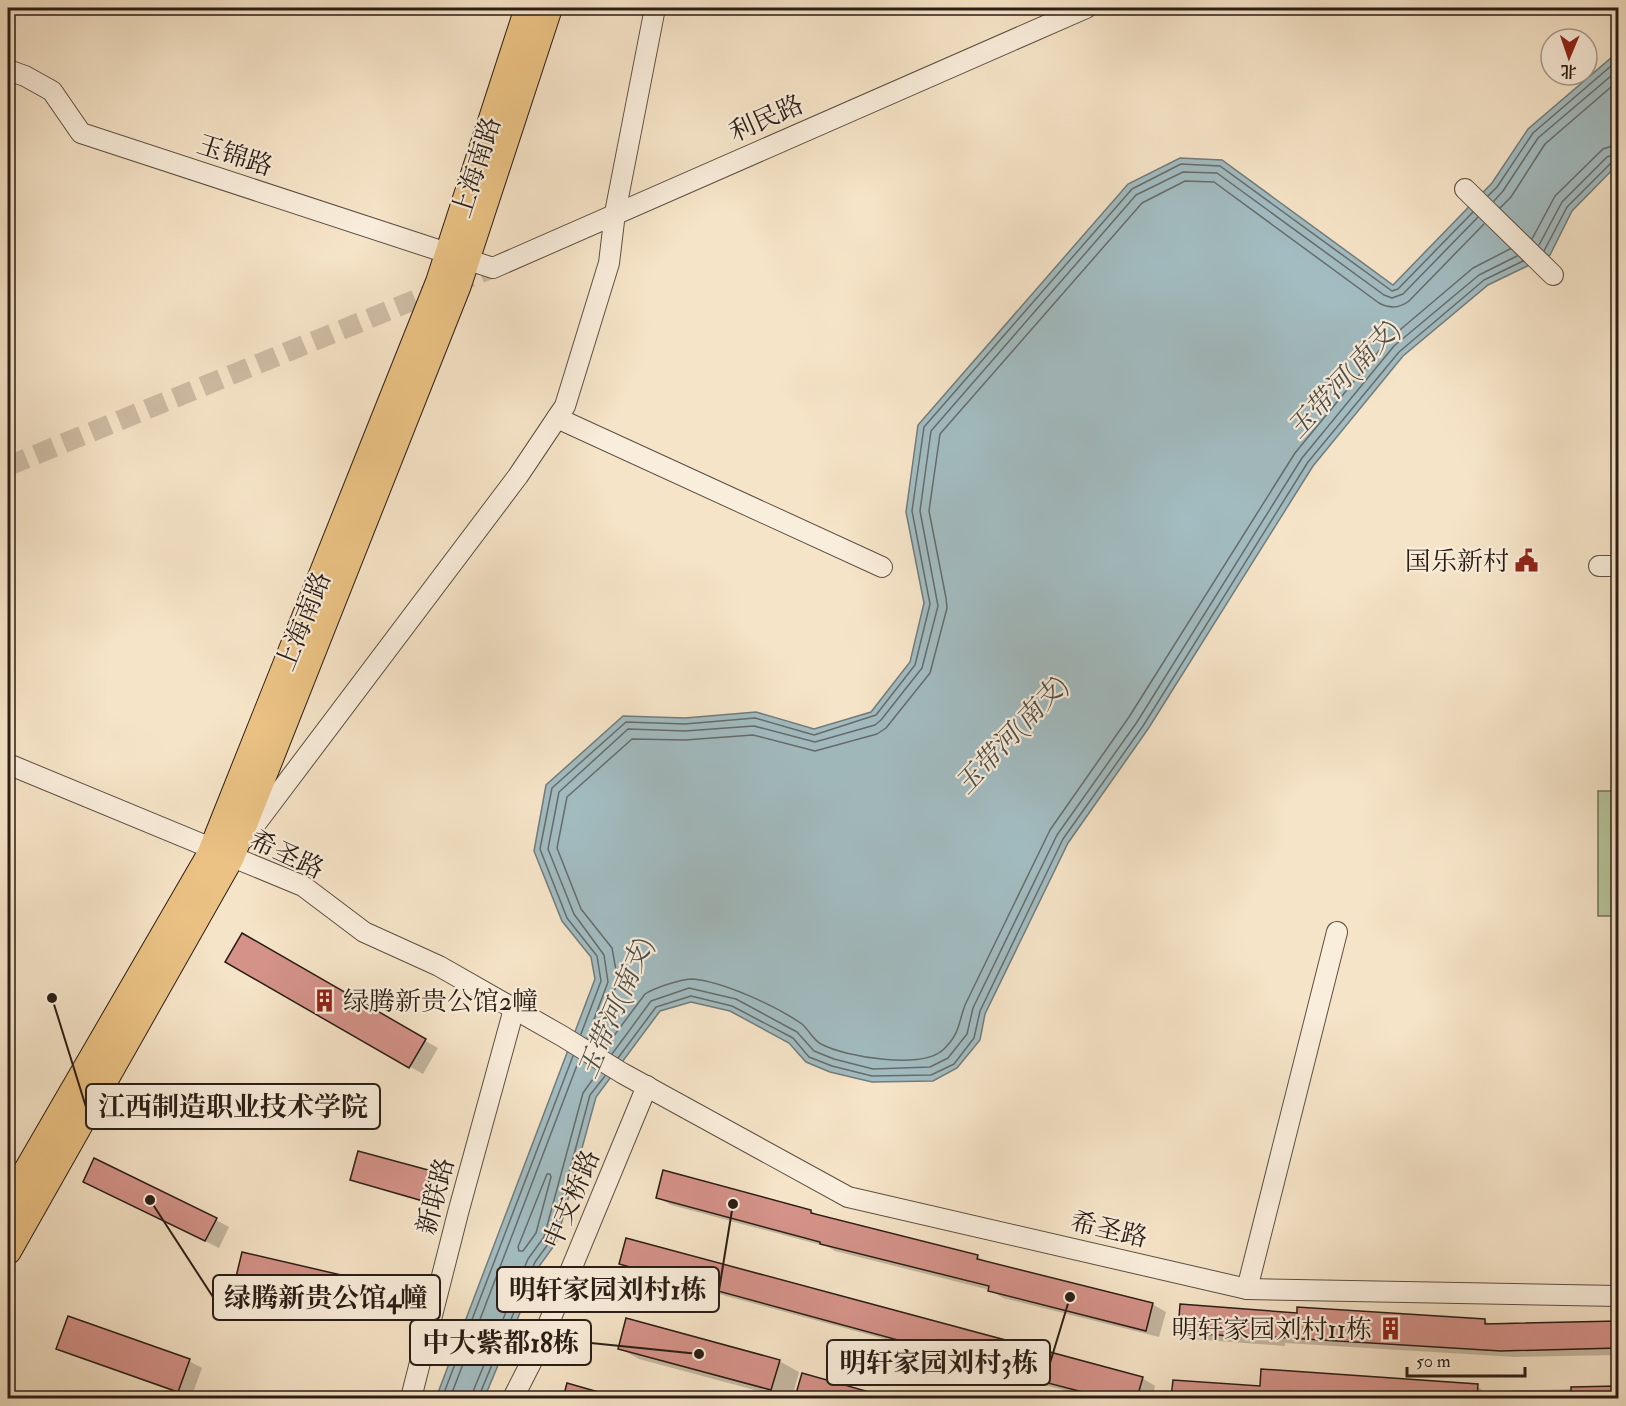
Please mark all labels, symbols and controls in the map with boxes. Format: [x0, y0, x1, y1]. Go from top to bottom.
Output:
north arrow [1539, 27, 1599, 87]
text: 北 [1560, 61, 1577, 81]
street label: 利民路 [724, 88, 809, 149]
street label: 上海南路 [446, 113, 508, 222]
street label: 玉锦路 [193, 129, 277, 183]
water label: 玉带河(南支) [1280, 314, 1406, 445]
place label: 国乐新村 [1405, 546, 1509, 578]
public building icon: 国乐新村 [1514, 548, 1540, 574]
street label: 上海南路 [270, 567, 338, 676]
water label: 玉带河(南支) [948, 670, 1074, 801]
street label: 希圣路 [244, 824, 329, 886]
water label: 玉带河(南支) [571, 933, 660, 1083]
place label: 绿腾新贵公馆2幢 [343, 986, 538, 1018]
building icon: 绿腾新贵公馆2幢 [312, 988, 338, 1014]
callout: 江西制造职业技术学院 [86, 1084, 380, 1129]
text: 江西制造职业技术学院 [98, 1091, 368, 1124]
street label: 中支桥路 [537, 1145, 607, 1254]
street label: 新联路 [410, 1154, 462, 1238]
street label: 希圣路 [1067, 1206, 1150, 1254]
callout: 明轩家园刘村1栋 [497, 1267, 719, 1312]
text: 明轩家园刘村1栋 [509, 1274, 707, 1307]
callout: 绿腾新贵公馆4幢 [213, 1275, 440, 1320]
text: 绿腾新贵公馆4幢 [224, 1282, 428, 1315]
place label: 明轩家园刘村11栋 [1171, 1314, 1372, 1346]
building icon: 明轩家园刘村11栋 [1377, 1316, 1403, 1342]
callout: 中大紫都18栋 [410, 1320, 591, 1365]
text: 中大紫都18栋 [422, 1327, 580, 1360]
callout: 明轩家园刘村3栋 [827, 1340, 1050, 1385]
scale bar [1407, 1340, 1526, 1378]
text: 明轩家园刘村3栋 [839, 1347, 1039, 1380]
text: 50 m [1416, 1350, 1451, 1373]

